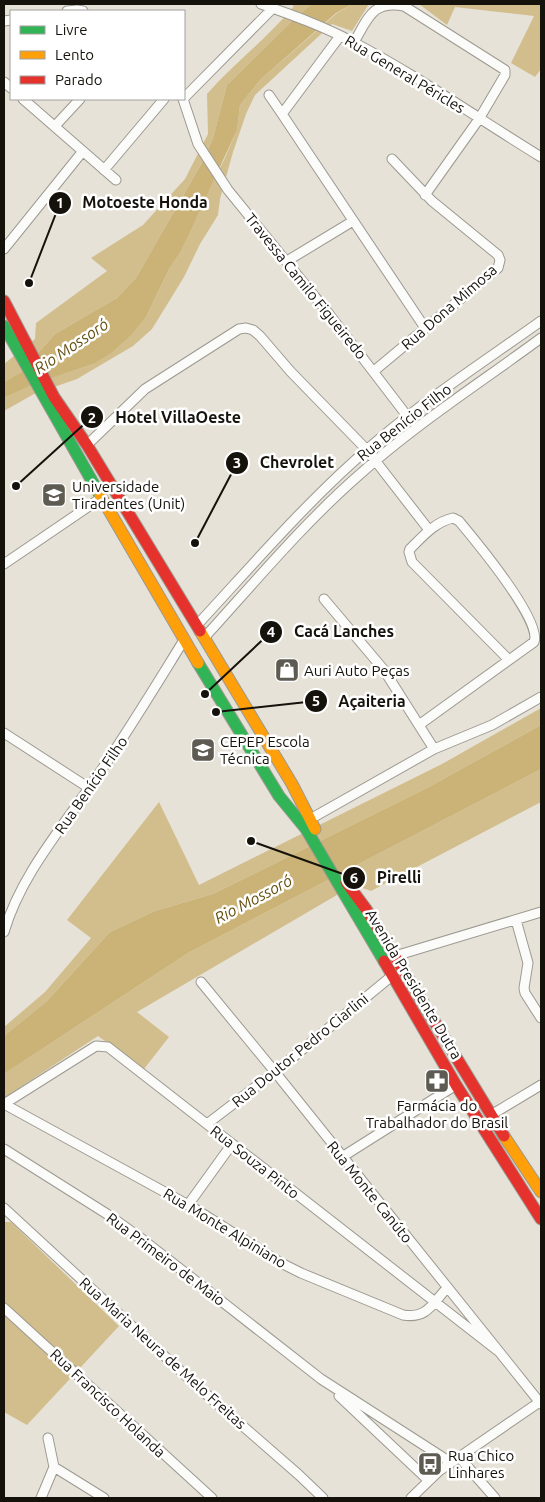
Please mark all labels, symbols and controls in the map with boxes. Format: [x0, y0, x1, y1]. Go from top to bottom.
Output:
legend [10, 10, 185, 100]
text: Livre [55, 21, 88, 38]
street label: Rua General Péricles [342, 31, 468, 117]
text: Lento [55, 46, 94, 63]
text: Parado [55, 71, 102, 88]
callout: Motoeste Honda [47, 187, 218, 218]
text: Motoeste Honda [82, 193, 208, 211]
text: 1 [56, 194, 64, 211]
street label: Travessa Camilo Figueiredo [242, 210, 370, 362]
street label: Rua Dona Mimosa [398, 261, 500, 353]
water label: Rio Mossoró [31, 315, 112, 377]
street label: Rua Benício Filho [354, 380, 454, 464]
callout: Hotel VillaOeste [80, 402, 250, 433]
text: Hotel VillaOeste [115, 408, 241, 426]
text: 2 [88, 409, 96, 426]
callout: Chevrolet [224, 447, 344, 478]
text: Chevrolet [260, 453, 334, 471]
text: 3 [233, 454, 241, 471]
place label: Universidade Tiradentes (Unit) [72, 478, 185, 512]
school or university icon: Universidade Tiradentes (Unit) [41, 482, 67, 508]
callout: Cacá Lanches [259, 616, 404, 647]
text: Cacá Lanches [294, 622, 394, 640]
text: 4 [267, 623, 275, 640]
shop icon: Auri Auto Peças [274, 657, 300, 683]
place label: Auri Auto Peças [304, 662, 410, 679]
callout: Açaiteria [303, 686, 416, 717]
text: 5 [312, 692, 320, 709]
text: Açaiteria [338, 692, 406, 711]
street label: Rua Benício Filho [51, 733, 131, 837]
place label: CEPEP Escola Técnica [220, 733, 310, 767]
school or university icon: CEPEP Escola Técnica [190, 737, 216, 763]
callout: Pirelli [342, 862, 431, 893]
text: Pirelli [377, 868, 421, 886]
text: 6 [350, 869, 358, 886]
water label: Rio Mossoró [211, 871, 295, 927]
street label: Avenida Presidente Dutra [362, 906, 466, 1062]
street label: Rua Doutor Pedro Ciarlini [228, 990, 372, 1110]
pharmacy icon: Farmácia do Trabalhador do Brasil [424, 1068, 450, 1094]
place label: Farmácia do Trabalhador do Brasil [366, 1097, 508, 1131]
street label: Rua Souza Pinto [207, 1122, 303, 1202]
street label: Rua Monte Canúto [324, 1138, 416, 1246]
street label: Rua Monte Alpiniano [160, 1185, 290, 1271]
street label: Rua Primeiro de Maio [103, 1209, 229, 1309]
street label: Rua Maria Neura de Melo Freitas [76, 1274, 250, 1432]
street label: Rua Francisco Holanda [47, 1345, 169, 1461]
place label: Rua Chico Linhares [448, 1447, 514, 1481]
bus stop icon: Rua Chico Linhares [417, 1451, 443, 1477]

